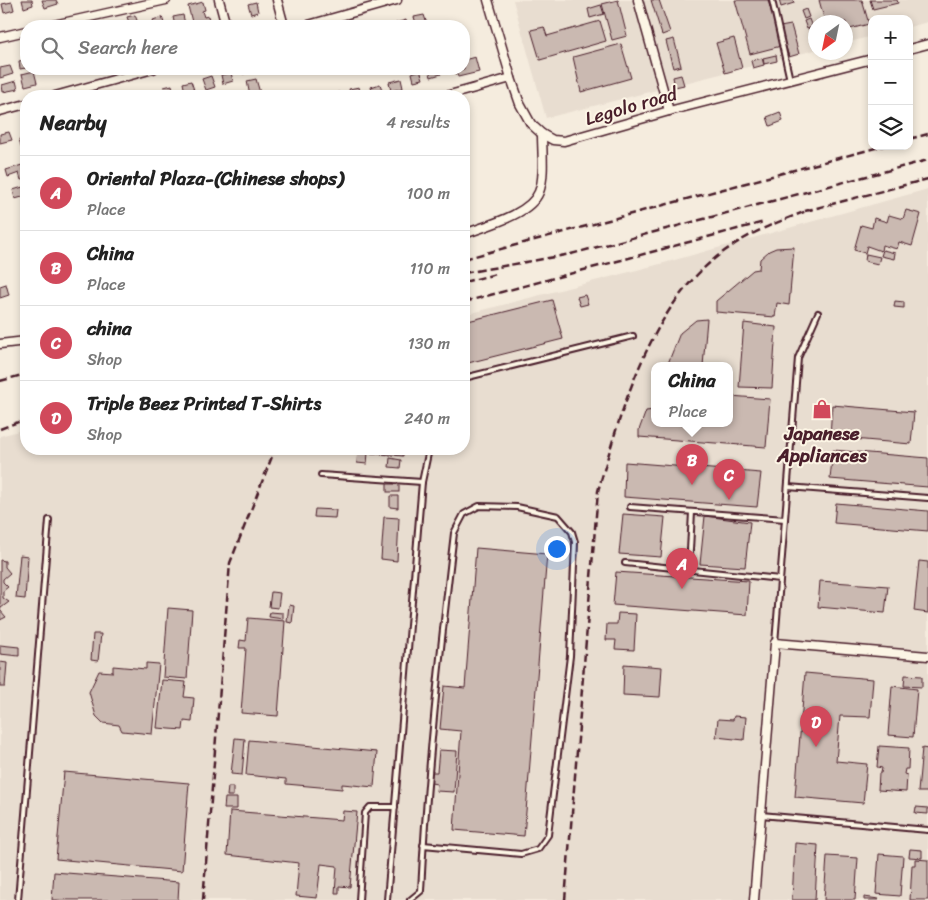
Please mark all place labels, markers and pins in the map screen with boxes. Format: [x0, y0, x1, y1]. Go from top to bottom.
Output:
shop icon: Japanese Appliances [811, 398, 833, 420]
place label: Japanese Appliances [776, 417, 868, 472]
pin: B [676, 444, 708, 485]
pin: C [713, 459, 745, 500]
pin: A [666, 548, 698, 589]
pin: D [800, 706, 832, 747]

